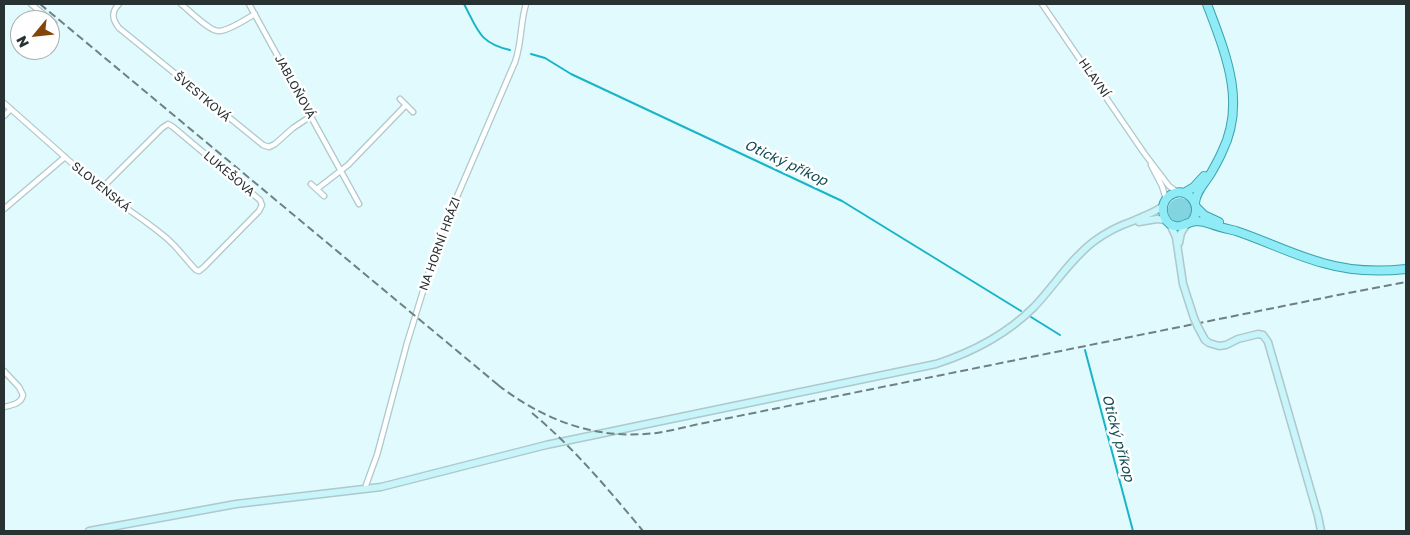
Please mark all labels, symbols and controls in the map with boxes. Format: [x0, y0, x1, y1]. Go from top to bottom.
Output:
north arrow [10, 10, 60, 60]
text: N [12, 33, 32, 51]
street label: JABLOŇOVÁ [272, 53, 318, 121]
street label: HLAVNÍ [1075, 56, 1113, 100]
street label: ŠVESTKOVÁ [171, 69, 233, 125]
water label: Otický příkop [742, 136, 830, 190]
street label: LUKEŠOVA [201, 149, 257, 199]
street label: SLOVENSKÁ [69, 159, 133, 215]
street label: NA HORNÍ HRÁZI [416, 195, 464, 293]
water label: Otický příkop [1098, 393, 1138, 483]

